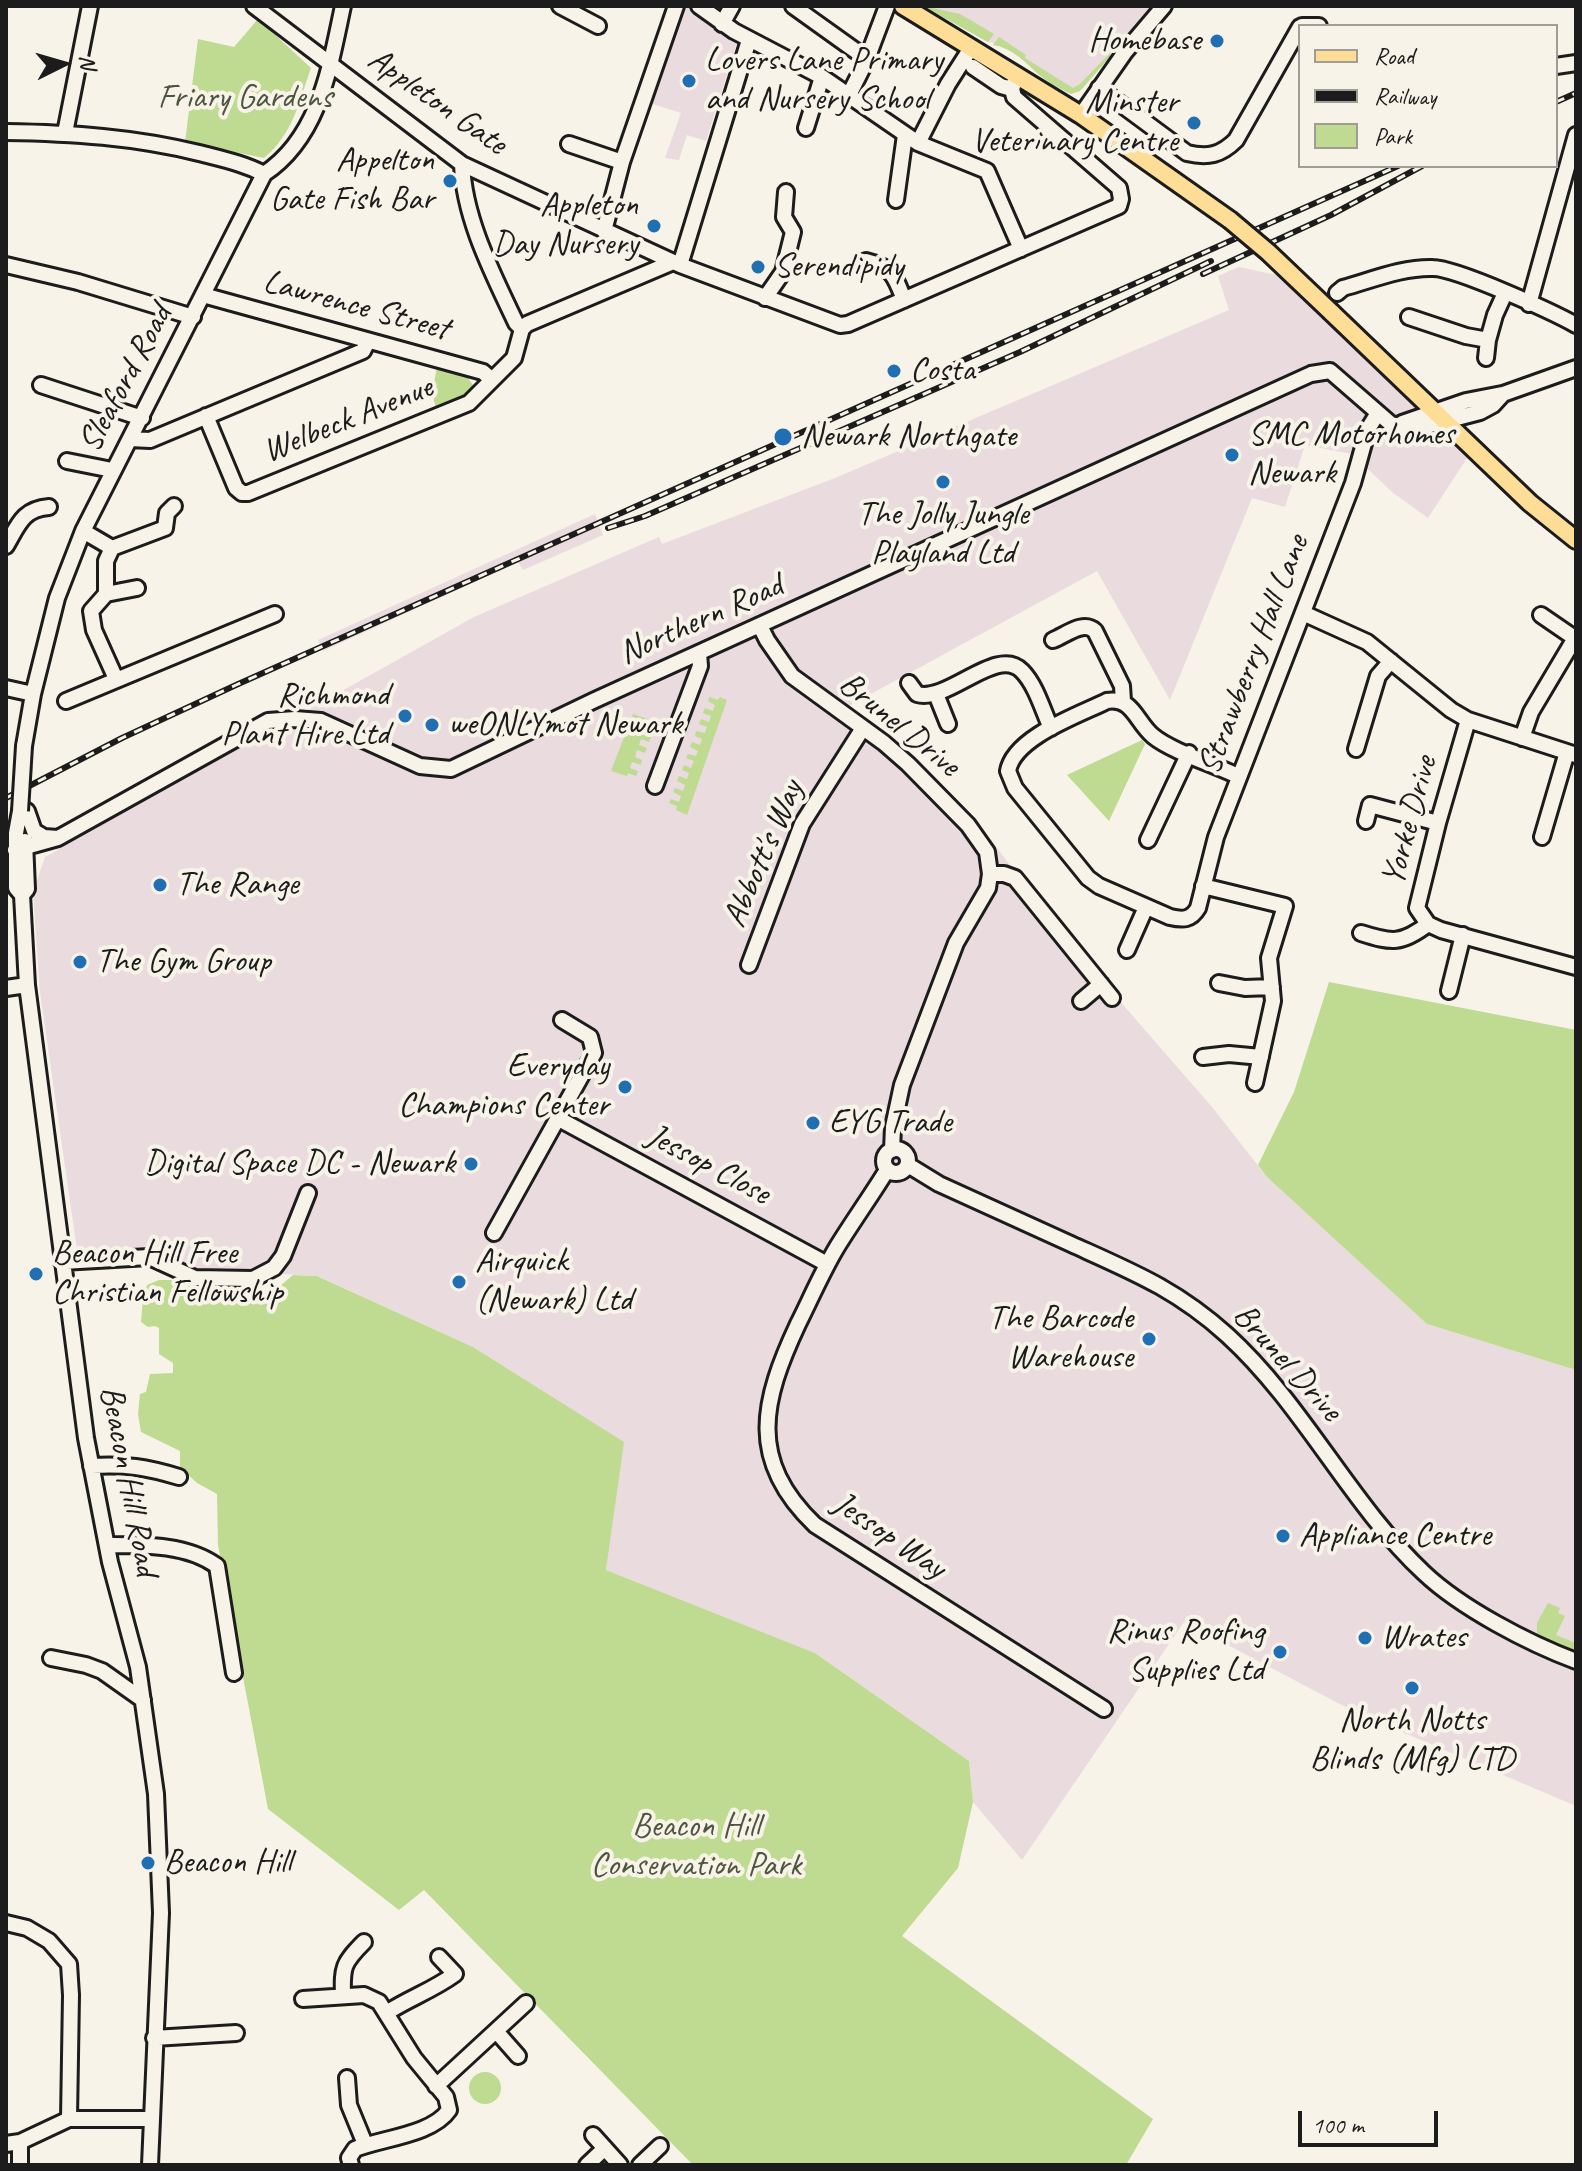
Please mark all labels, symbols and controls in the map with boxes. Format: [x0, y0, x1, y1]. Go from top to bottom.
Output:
place label: Homebase [1088, 21, 1201, 61]
north arrow [24, 24, 104, 104]
legend [1298, 24, 1558, 168]
marker: Homebase [1208, 32, 1226, 50]
street label: Appleton Gate [360, 39, 514, 165]
place label: Lovers Lane Primary and Nursery School [705, 41, 943, 120]
text: Road [1374, 41, 1414, 71]
text: N [73, 54, 102, 70]
marker: Lovers Lane Primary and Nursery School [680, 72, 698, 90]
park label: Friary Gardens [158, 78, 332, 118]
text: Railway [1374, 81, 1436, 111]
place label: Minster Veterinary Centre [971, 83, 1178, 162]
marker: Minster Veterinary Centre [1185, 114, 1203, 132]
text: Park [1374, 121, 1412, 151]
place label: Appelton Gate Fish Bar [270, 141, 434, 220]
marker: Appelton Gate Fish Bar [441, 172, 459, 190]
place label: Appleton Day Nursery [493, 186, 638, 266]
marker: Appleton Day Nursery [645, 217, 663, 235]
place label: Serendipidy [774, 247, 903, 287]
marker: Serendipidy [749, 258, 767, 276]
street label: Lawrence Street [259, 262, 453, 350]
street label: Sleaford Road [70, 299, 182, 459]
place label: Costa [910, 351, 975, 391]
marker: Costa [885, 362, 903, 380]
street label: Welbeck Avenue [257, 368, 439, 472]
place label: SMC Motorhomes Newark [1248, 415, 1454, 494]
place label: Newark Northgate [801, 417, 1016, 457]
marker: Newark Northgate [772, 426, 794, 448]
marker: SMC Motorhomes Newark [1223, 446, 1241, 464]
marker: The Jolly Jungle Playland Ltd [934, 473, 952, 491]
place label: The Jolly Jungle Playland Ltd [857, 495, 1029, 574]
street label: Strawberry Hall Lane [1190, 530, 1318, 780]
street label: Northern Road [613, 566, 789, 674]
street label: Brunel Drive [830, 664, 968, 786]
place label: Richmond Plant Hire Ltd [221, 676, 389, 756]
place label: weONLYmot Newark [448, 705, 682, 745]
marker: Richmond Plant Hire Ltd [396, 707, 414, 725]
marker: weONLYmot Newark [423, 716, 441, 734]
street label: Yorke Drive [1373, 752, 1447, 890]
street label: Abbott's Way [715, 775, 813, 933]
place label: The Range [176, 865, 299, 905]
marker: The Range [151, 876, 169, 894]
place label: The Gym Group [96, 942, 271, 982]
marker: The Gym Group [71, 953, 89, 971]
place label: Everyday Champions Center [398, 1047, 609, 1126]
marker: Everyday Champions Center [616, 1078, 634, 1096]
place label: EYG Trade [829, 1103, 952, 1143]
marker: EYG Trade [804, 1114, 822, 1132]
street label: Jessop Close [639, 1116, 777, 1214]
place label: Digital Space DC - Newark [144, 1144, 455, 1184]
marker: Digital Space DC - Newark [462, 1155, 480, 1173]
place label: Beacon Hill Free Christian Fellowship [52, 1234, 283, 1314]
place label: Airquick (Newark) Ltd [475, 1242, 632, 1322]
marker: Beacon Hill Free Christian Fellowship [27, 1265, 45, 1283]
marker: Airquick (Newark) Ltd [450, 1273, 468, 1291]
street label: Brunel Drive [1224, 1296, 1350, 1430]
place label: The Barcode Warehouse [989, 1299, 1133, 1378]
marker: The Barcode Warehouse [1140, 1330, 1158, 1348]
street label: Beacon Hill Road [90, 1383, 166, 1579]
street label: Jessop Way [825, 1483, 953, 1589]
place label: Appliance Centre [1299, 1516, 1491, 1556]
marker: Appliance Centre [1274, 1527, 1292, 1545]
place label: Rinus Roofing Supplies Ltd [1107, 1612, 1264, 1692]
place label: Wrates [1381, 1618, 1466, 1658]
marker: Wrates [1356, 1629, 1374, 1647]
marker: Rinus Roofing Supplies Ltd [1271, 1643, 1289, 1661]
marker: North Notts Blinds (Mfg) LTD [1403, 1679, 1421, 1697]
place label: North Notts Blinds (Mfg) LTD [1310, 1701, 1514, 1780]
park label: Beacon Hill Conservation Park [591, 1807, 801, 1886]
place label: Beacon Hill [164, 1843, 291, 1883]
marker: Beacon Hill [139, 1854, 157, 1872]
scale bar [1302, 2095, 1442, 2145]
text: 100 m [1312, 2110, 1364, 2140]

